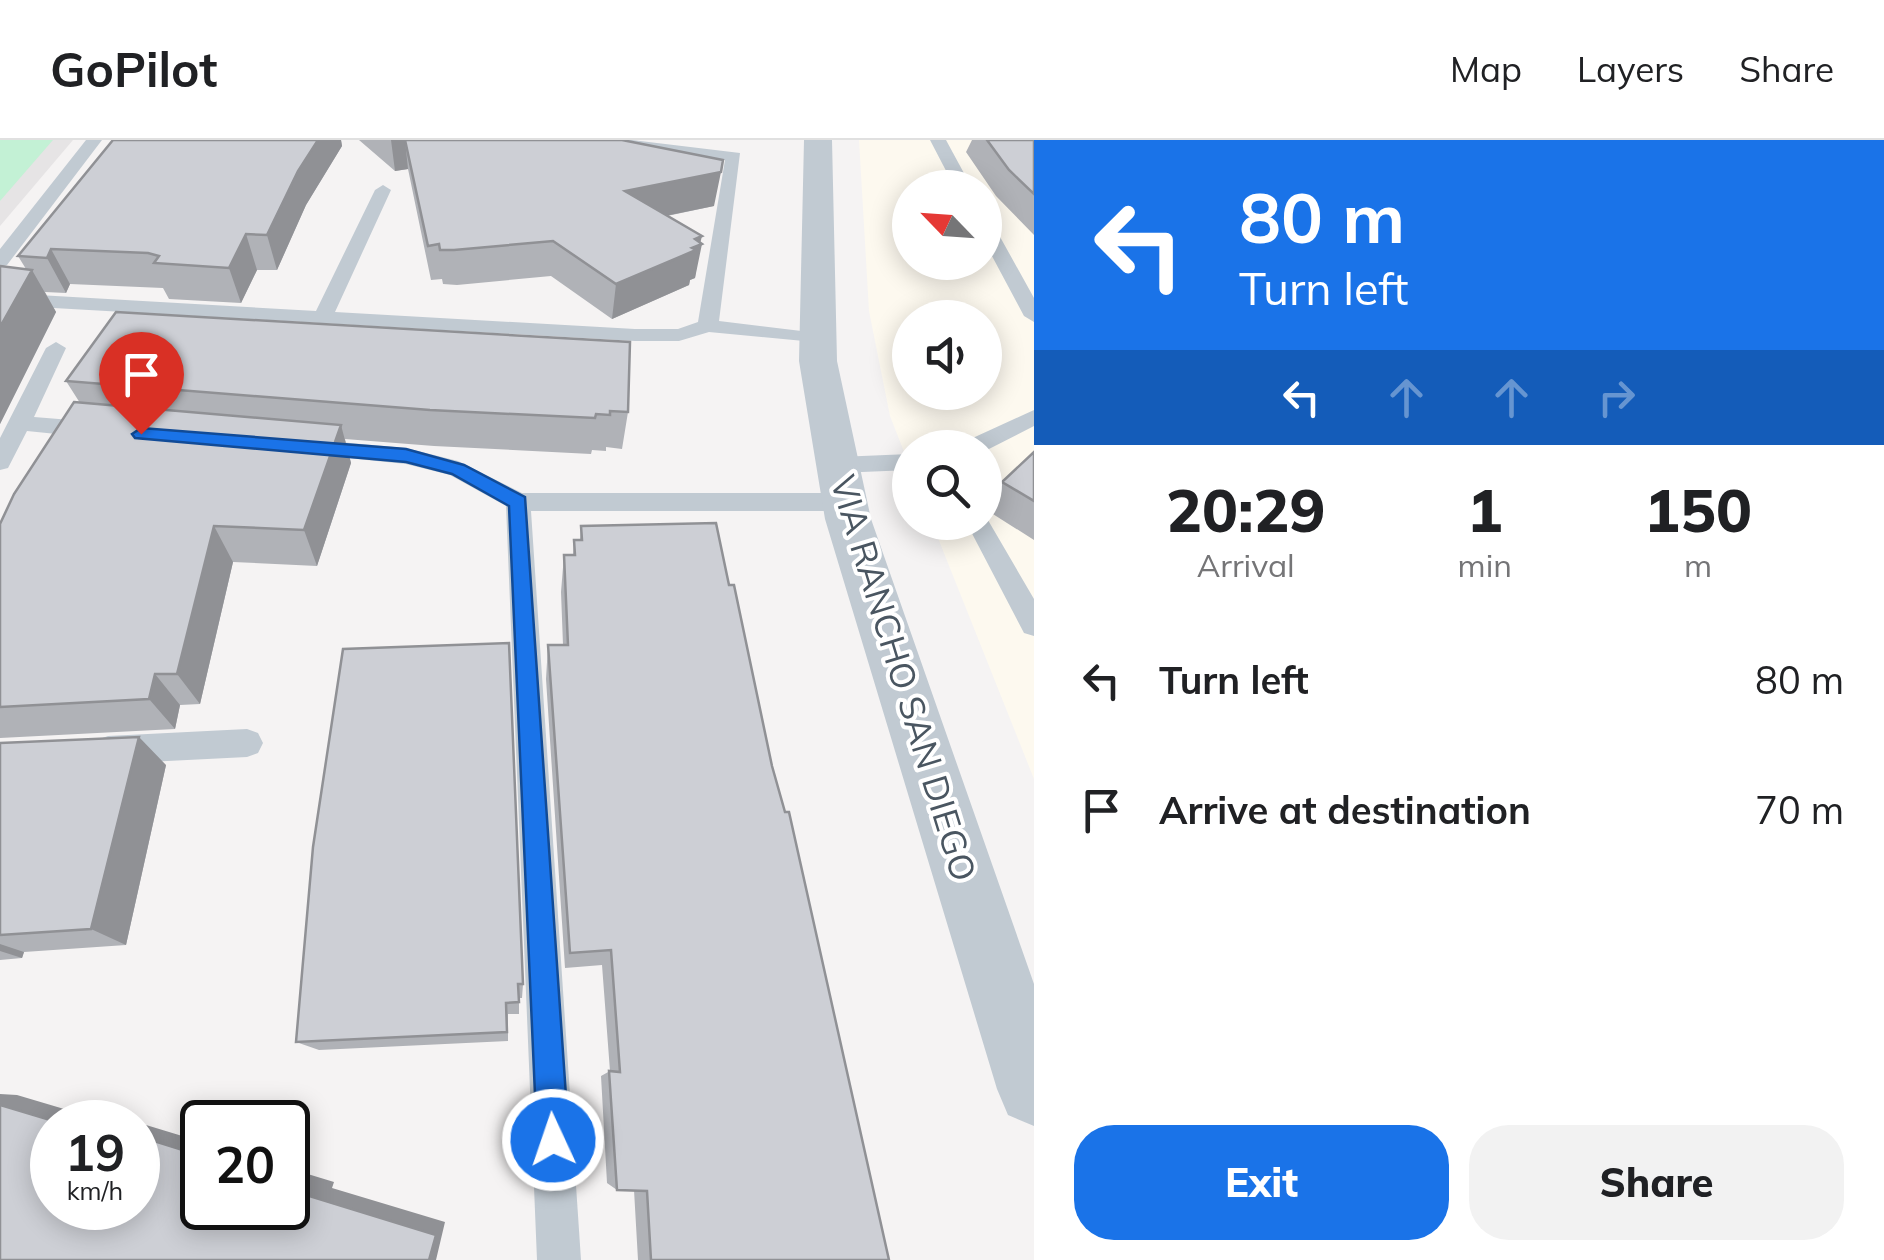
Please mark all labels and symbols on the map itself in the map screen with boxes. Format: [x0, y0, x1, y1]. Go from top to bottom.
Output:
north arrow [892, 170, 1002, 280]
pin [99, 332, 184, 435]
street label: VIA RANCHO SAN DIEGO [821, 470, 987, 886]
position arrow [501, 1088, 605, 1192]
speed limit sign: 20 [180, 1100, 310, 1230]

